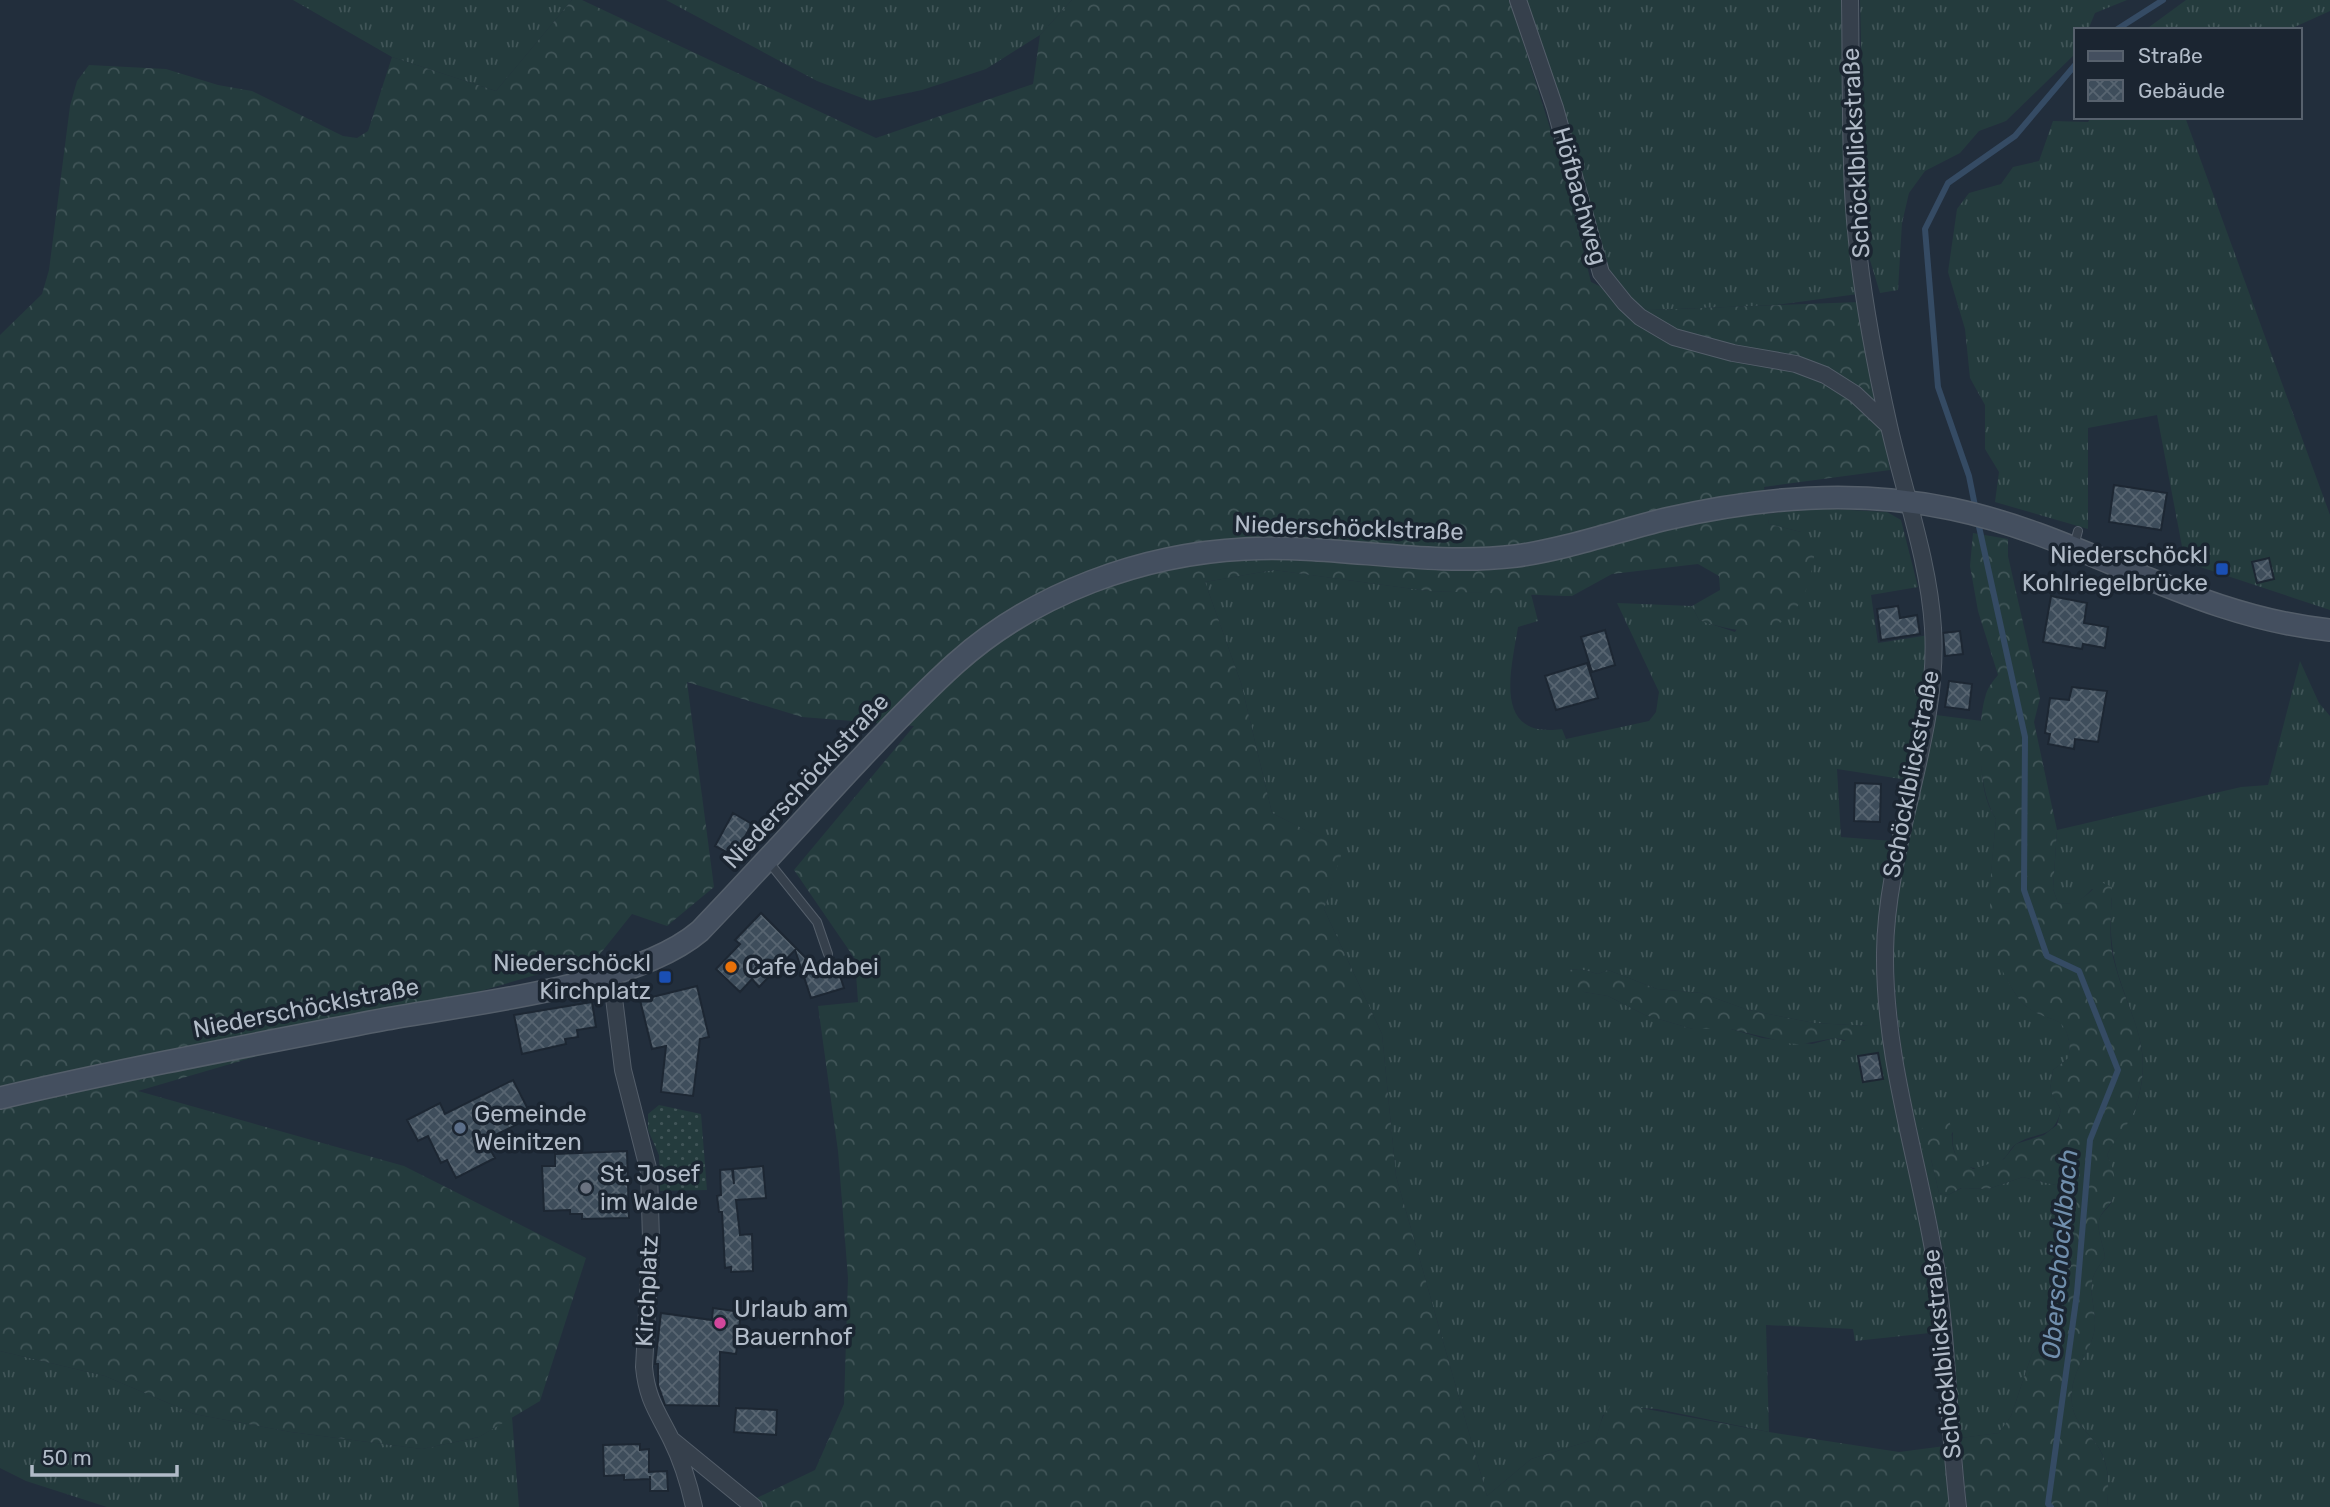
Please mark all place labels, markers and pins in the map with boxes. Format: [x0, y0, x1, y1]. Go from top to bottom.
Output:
place label: Niederschöckl Kohlriegelbrücke [2022, 541, 2208, 597]
marker: Niederschöckl Kohlriegelbrücke [2214, 561, 2230, 577]
place label: Niederschöckl Kirchplatz [493, 949, 651, 1005]
place label: Cafe Adabei [745, 953, 879, 981]
marker: Cafe Adabei [723, 959, 739, 975]
marker: Niederschöckl Kirchplatz [657, 969, 673, 985]
place label: Gemeinde Weinitzen [474, 1100, 587, 1156]
marker: Gemeinde Weinitzen [452, 1120, 468, 1136]
place label: St. Josef im Walde [600, 1160, 701, 1216]
marker: St. Josef im Walde [578, 1180, 594, 1196]
place label: Urlaub am Bauernhof [734, 1295, 853, 1351]
marker: Urlaub am Bauernhof [712, 1315, 728, 1331]

